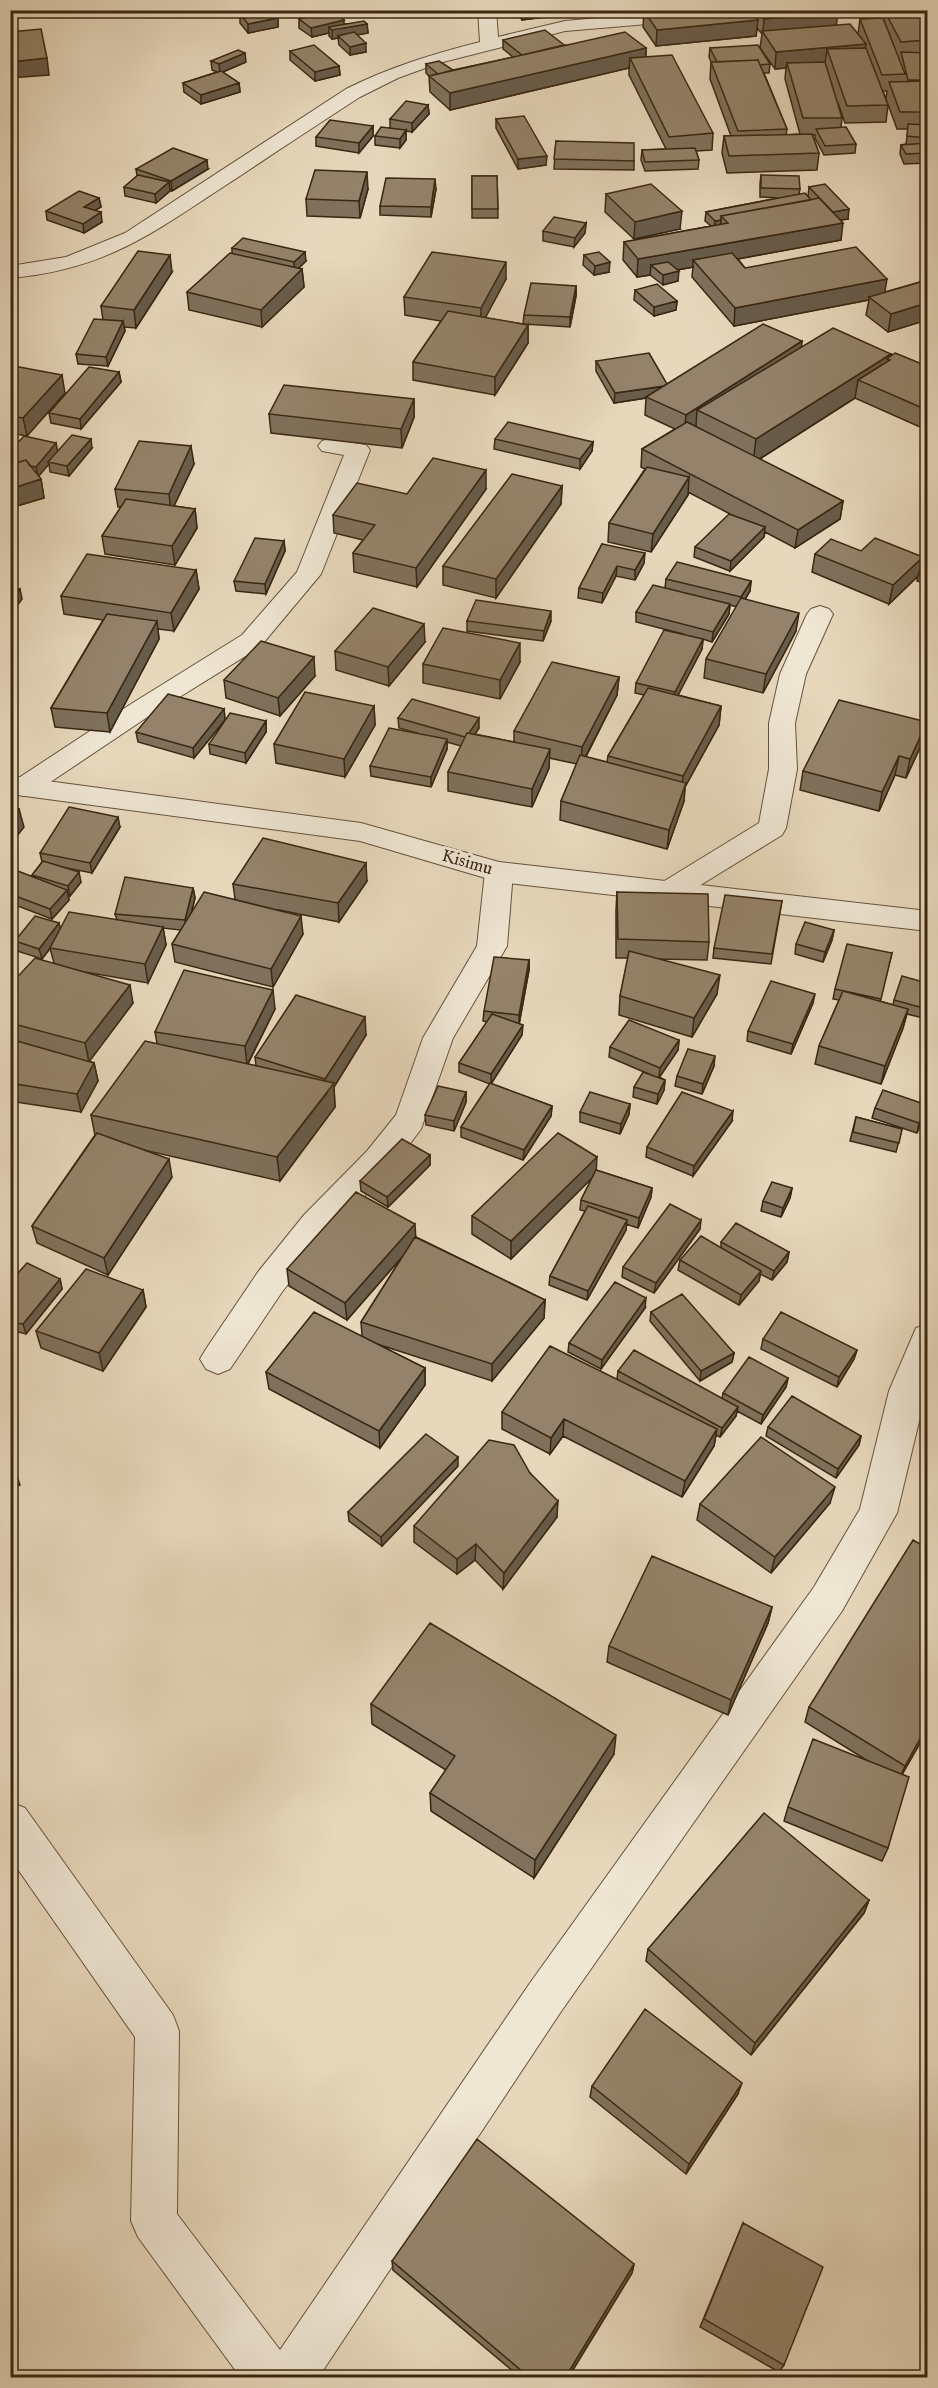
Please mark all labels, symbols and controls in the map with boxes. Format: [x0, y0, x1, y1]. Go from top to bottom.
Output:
street label: Kisimu [439, 845, 495, 881]

